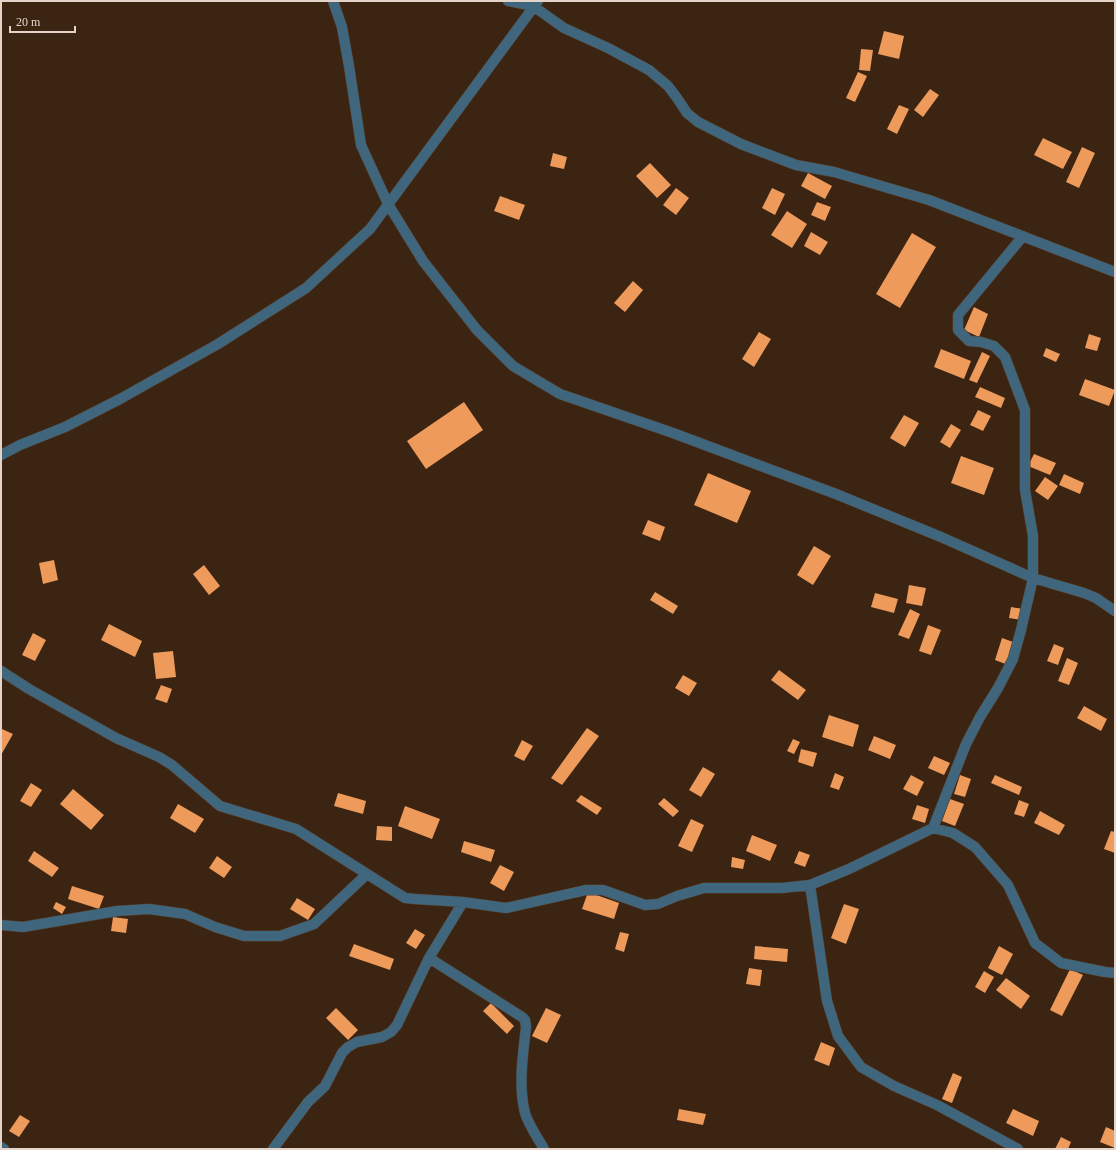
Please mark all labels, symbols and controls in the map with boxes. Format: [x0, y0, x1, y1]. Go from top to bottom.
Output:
scale bar [10, 8, 75, 34]
text: 20 m [16, 15, 41, 29]

